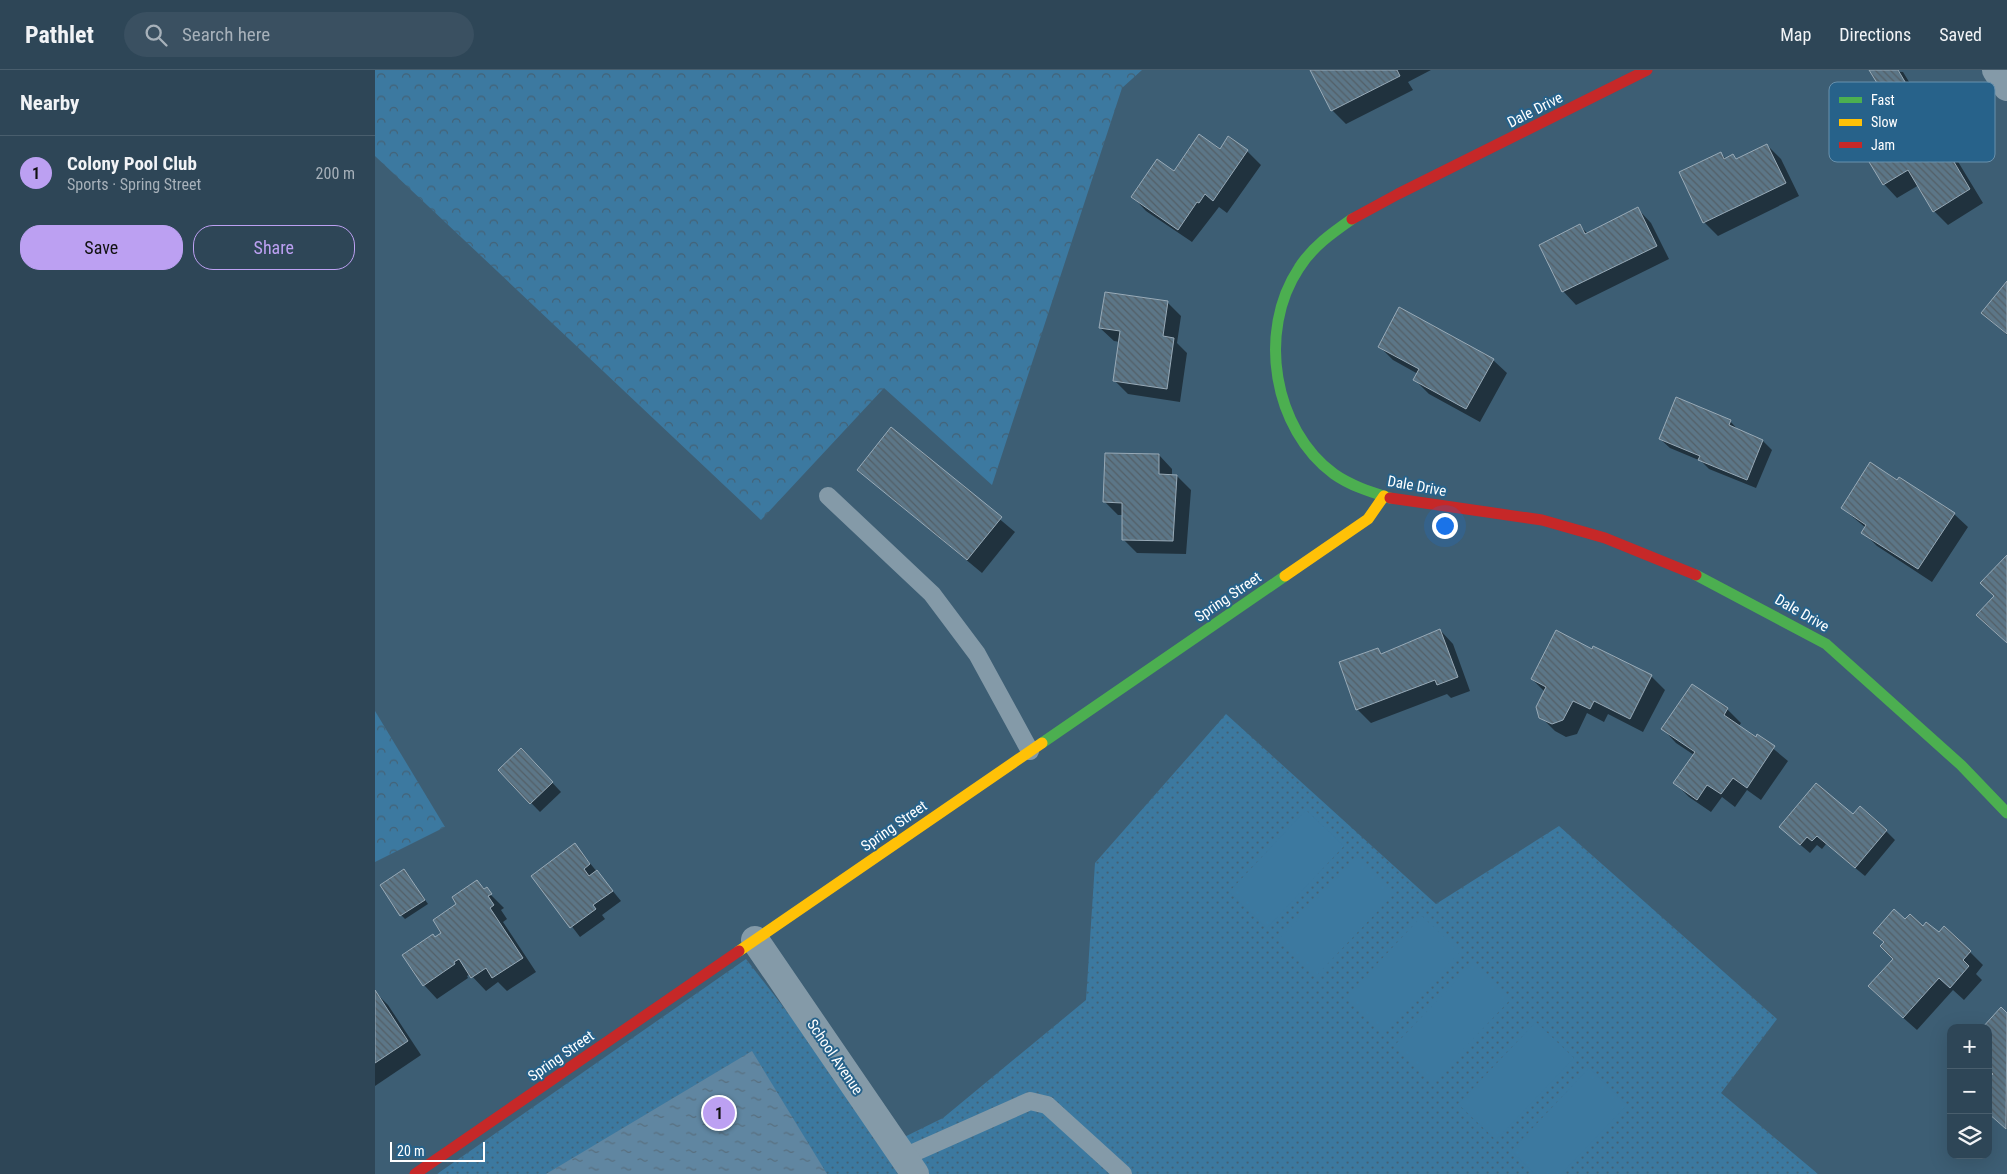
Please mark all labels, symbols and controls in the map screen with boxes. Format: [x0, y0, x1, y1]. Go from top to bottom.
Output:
search box [124, 12, 474, 57]
text: Pathlet [25, 21, 94, 49]
icon: search [142, 21, 170, 49]
text: Search here [182, 23, 270, 46]
text: Map [1780, 24, 1811, 45]
text: Directions [1839, 24, 1911, 45]
text: Saved [1939, 24, 1982, 45]
legend [1829, 82, 1995, 162]
street label: Dale Drive [1504, 88, 1566, 132]
text: Nearby [20, 91, 79, 115]
text: Fast [1871, 92, 1895, 108]
text: Slow [1871, 114, 1898, 130]
text: Jam [1871, 137, 1895, 153]
text: Colony Pool Club [67, 152, 197, 175]
text: 1 [32, 164, 40, 183]
text: 200 m [316, 164, 355, 183]
text: Sports · Spring Street [67, 175, 201, 194]
button: Save [20, 225, 183, 270]
button: Share [193, 225, 355, 270]
street label: Dale Drive [1386, 472, 1448, 500]
your location [1432, 513, 1458, 539]
street label: Spring Street [1191, 568, 1265, 626]
street label: Dale Drive [1772, 590, 1832, 636]
street label: Spring Street [858, 797, 930, 855]
street label: School Avenue [803, 1016, 867, 1098]
map controls [1947, 1024, 1992, 1159]
button: + [1947, 1024, 1992, 1069]
street label: Spring Street [525, 1027, 597, 1085]
button: − [1947, 1069, 1992, 1114]
pin: 1 [703, 1094, 735, 1132]
button: layers [1947, 1114, 1992, 1159]
scale bar [390, 1139, 485, 1162]
text: 20 m [397, 1143, 425, 1159]

